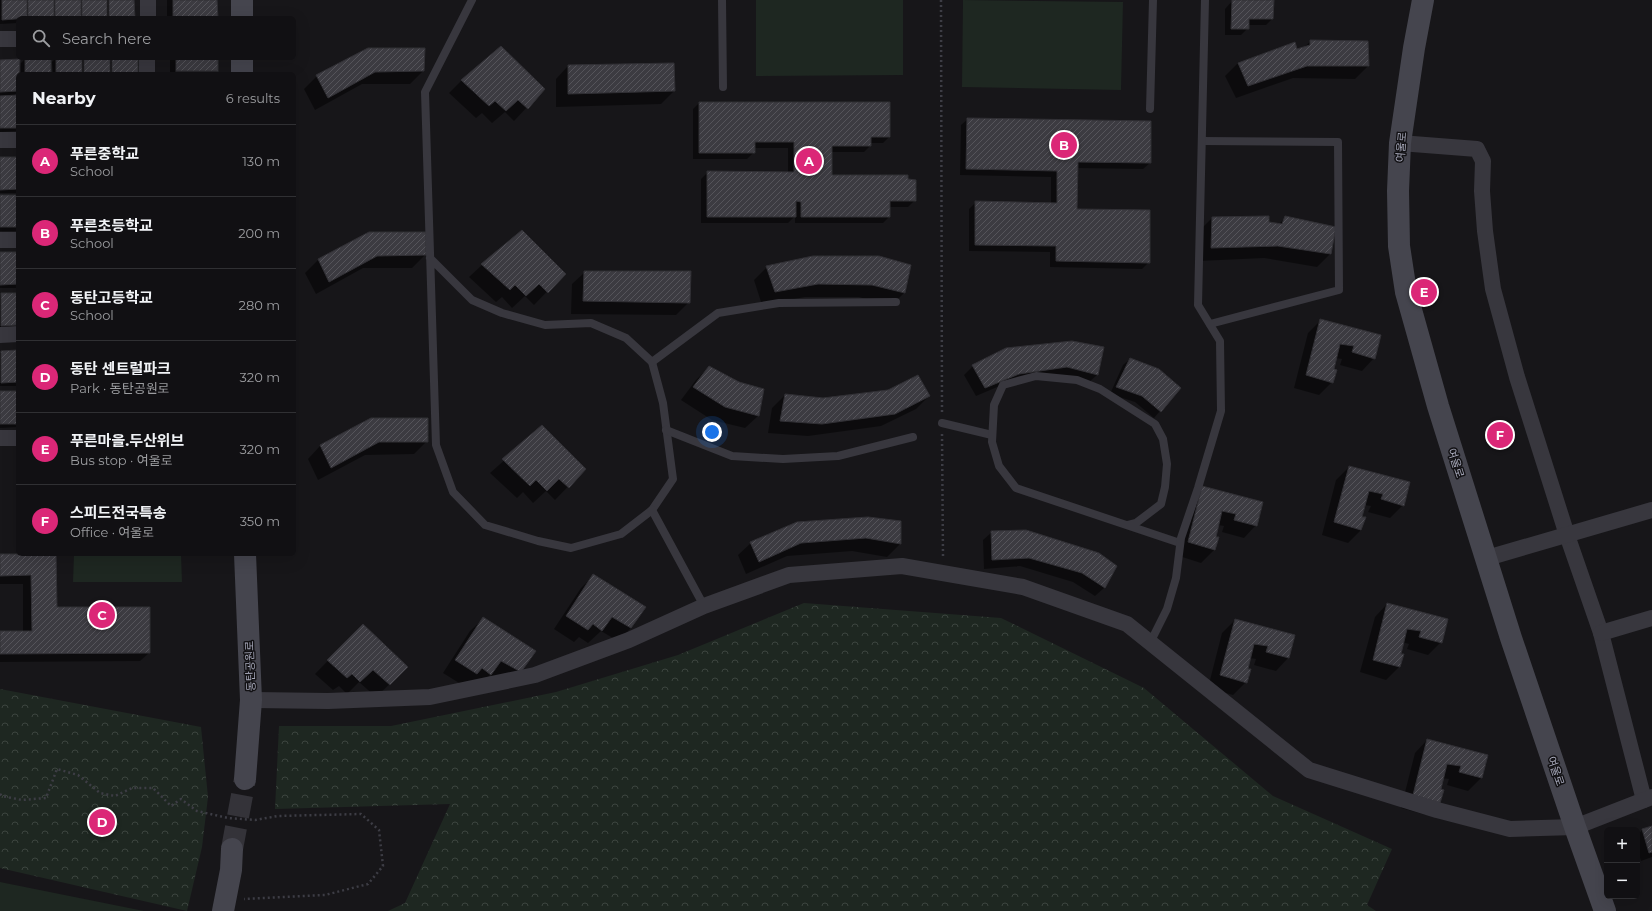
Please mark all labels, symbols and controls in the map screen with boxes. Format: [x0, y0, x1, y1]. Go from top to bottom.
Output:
search box [16, 16, 296, 60]
icon: search [30, 27, 52, 49]
text: Search here [62, 29, 151, 48]
text: Nearby [32, 88, 96, 108]
text: 6 results [226, 90, 280, 106]
pin: B [1051, 130, 1077, 160]
street label: 여울로 [1393, 131, 1409, 163]
text: 푸른중학교 [70, 144, 139, 163]
pin: A [796, 146, 822, 176]
text: A [40, 153, 50, 169]
text: 130 m [242, 153, 280, 169]
text: School [70, 163, 114, 179]
text: 푸른초등학교 [70, 216, 153, 235]
text: B [40, 225, 50, 241]
text: 200 m [238, 225, 280, 241]
text: School [70, 235, 114, 251]
pin: E [1411, 277, 1437, 307]
text: 동탄고등학교 [70, 288, 153, 307]
text: C [40, 297, 50, 313]
text: 280 m [239, 297, 280, 313]
text: School [70, 307, 114, 323]
text: 동탄 센트럴파크 [70, 359, 171, 378]
text: D [40, 369, 50, 385]
text: 320 m [240, 369, 280, 385]
text: Park · 동탄공원로 [70, 380, 170, 396]
pin: F [1487, 420, 1513, 450]
your location [702, 422, 722, 442]
text: 푸른마을.두산위브 [70, 431, 184, 450]
text: E [41, 441, 49, 457]
text: 320 m [240, 441, 280, 457]
street label: 여울로 [1445, 446, 1467, 480]
text: Bus stop · 여울로 [70, 452, 173, 468]
text: 스피드전국특송 [70, 503, 167, 522]
text: F [41, 513, 49, 529]
text: 350 m [240, 513, 280, 529]
text: Office · 여울로 [70, 524, 154, 540]
pin: C [89, 600, 115, 630]
street label: 동탄공원로 [242, 640, 258, 692]
street label: 여울로 [1544, 754, 1568, 788]
pin: D [89, 807, 115, 837]
map controls [1604, 827, 1640, 899]
button: + [1604, 827, 1640, 863]
button: − [1604, 863, 1640, 899]

